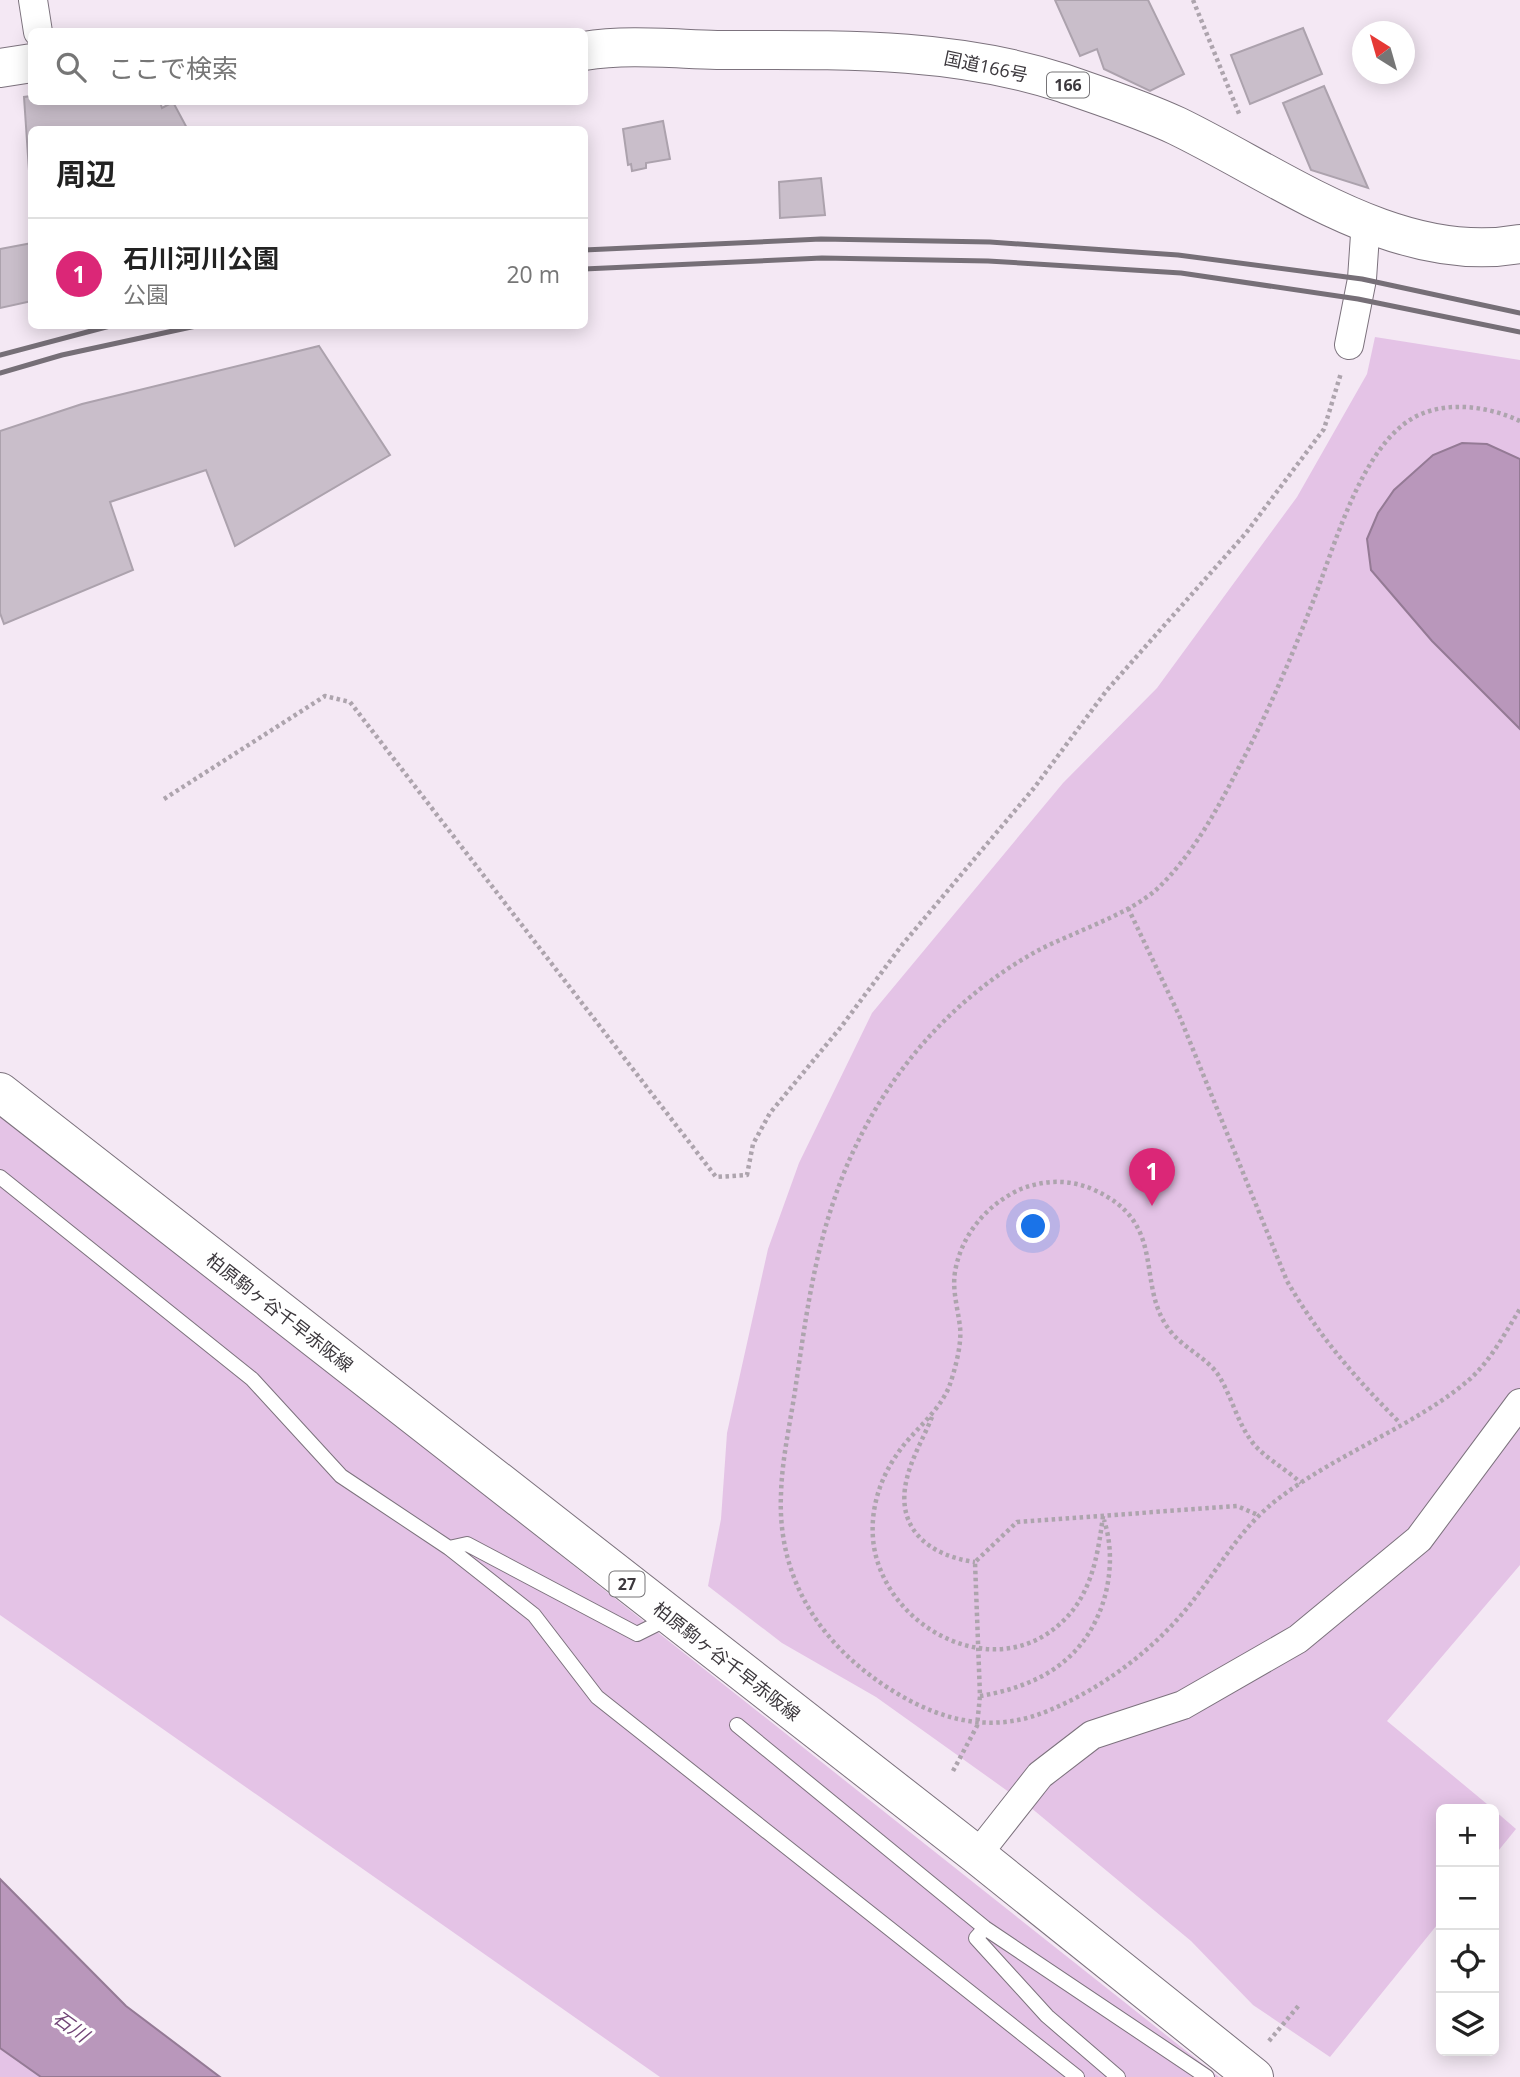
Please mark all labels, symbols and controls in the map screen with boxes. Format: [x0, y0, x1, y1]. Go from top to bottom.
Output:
north arrow [1352, 21, 1415, 84]
search box [28, 28, 588, 105]
street label: 国道166号 [942, 45, 1030, 87]
icon: search [52, 48, 90, 86]
text: ここで検索 [108, 50, 238, 86]
road number: 166 [1047, 72, 1089, 97]
text: 周辺 [56, 153, 116, 194]
text: 石川河川公園 [123, 240, 279, 276]
text: 1 [72, 258, 86, 290]
text: 20 m [506, 258, 560, 290]
text: 公園 [123, 278, 169, 310]
pin: 1 [1129, 1148, 1175, 1206]
your location [1016, 1209, 1050, 1243]
street label: 柏原駒ヶ谷千早赤阪線 [202, 1247, 358, 1377]
road number: 27 [610, 1572, 644, 1596]
street label: 柏原駒ヶ谷千早赤阪線 [649, 1596, 805, 1726]
map controls [1436, 1804, 1499, 2056]
button: + [1436, 1804, 1499, 1867]
button: − [1436, 1867, 1499, 1930]
button: locate [1436, 1930, 1499, 1993]
button: layers [1436, 1993, 1499, 2056]
water label: 石川 [48, 2004, 96, 2049]

